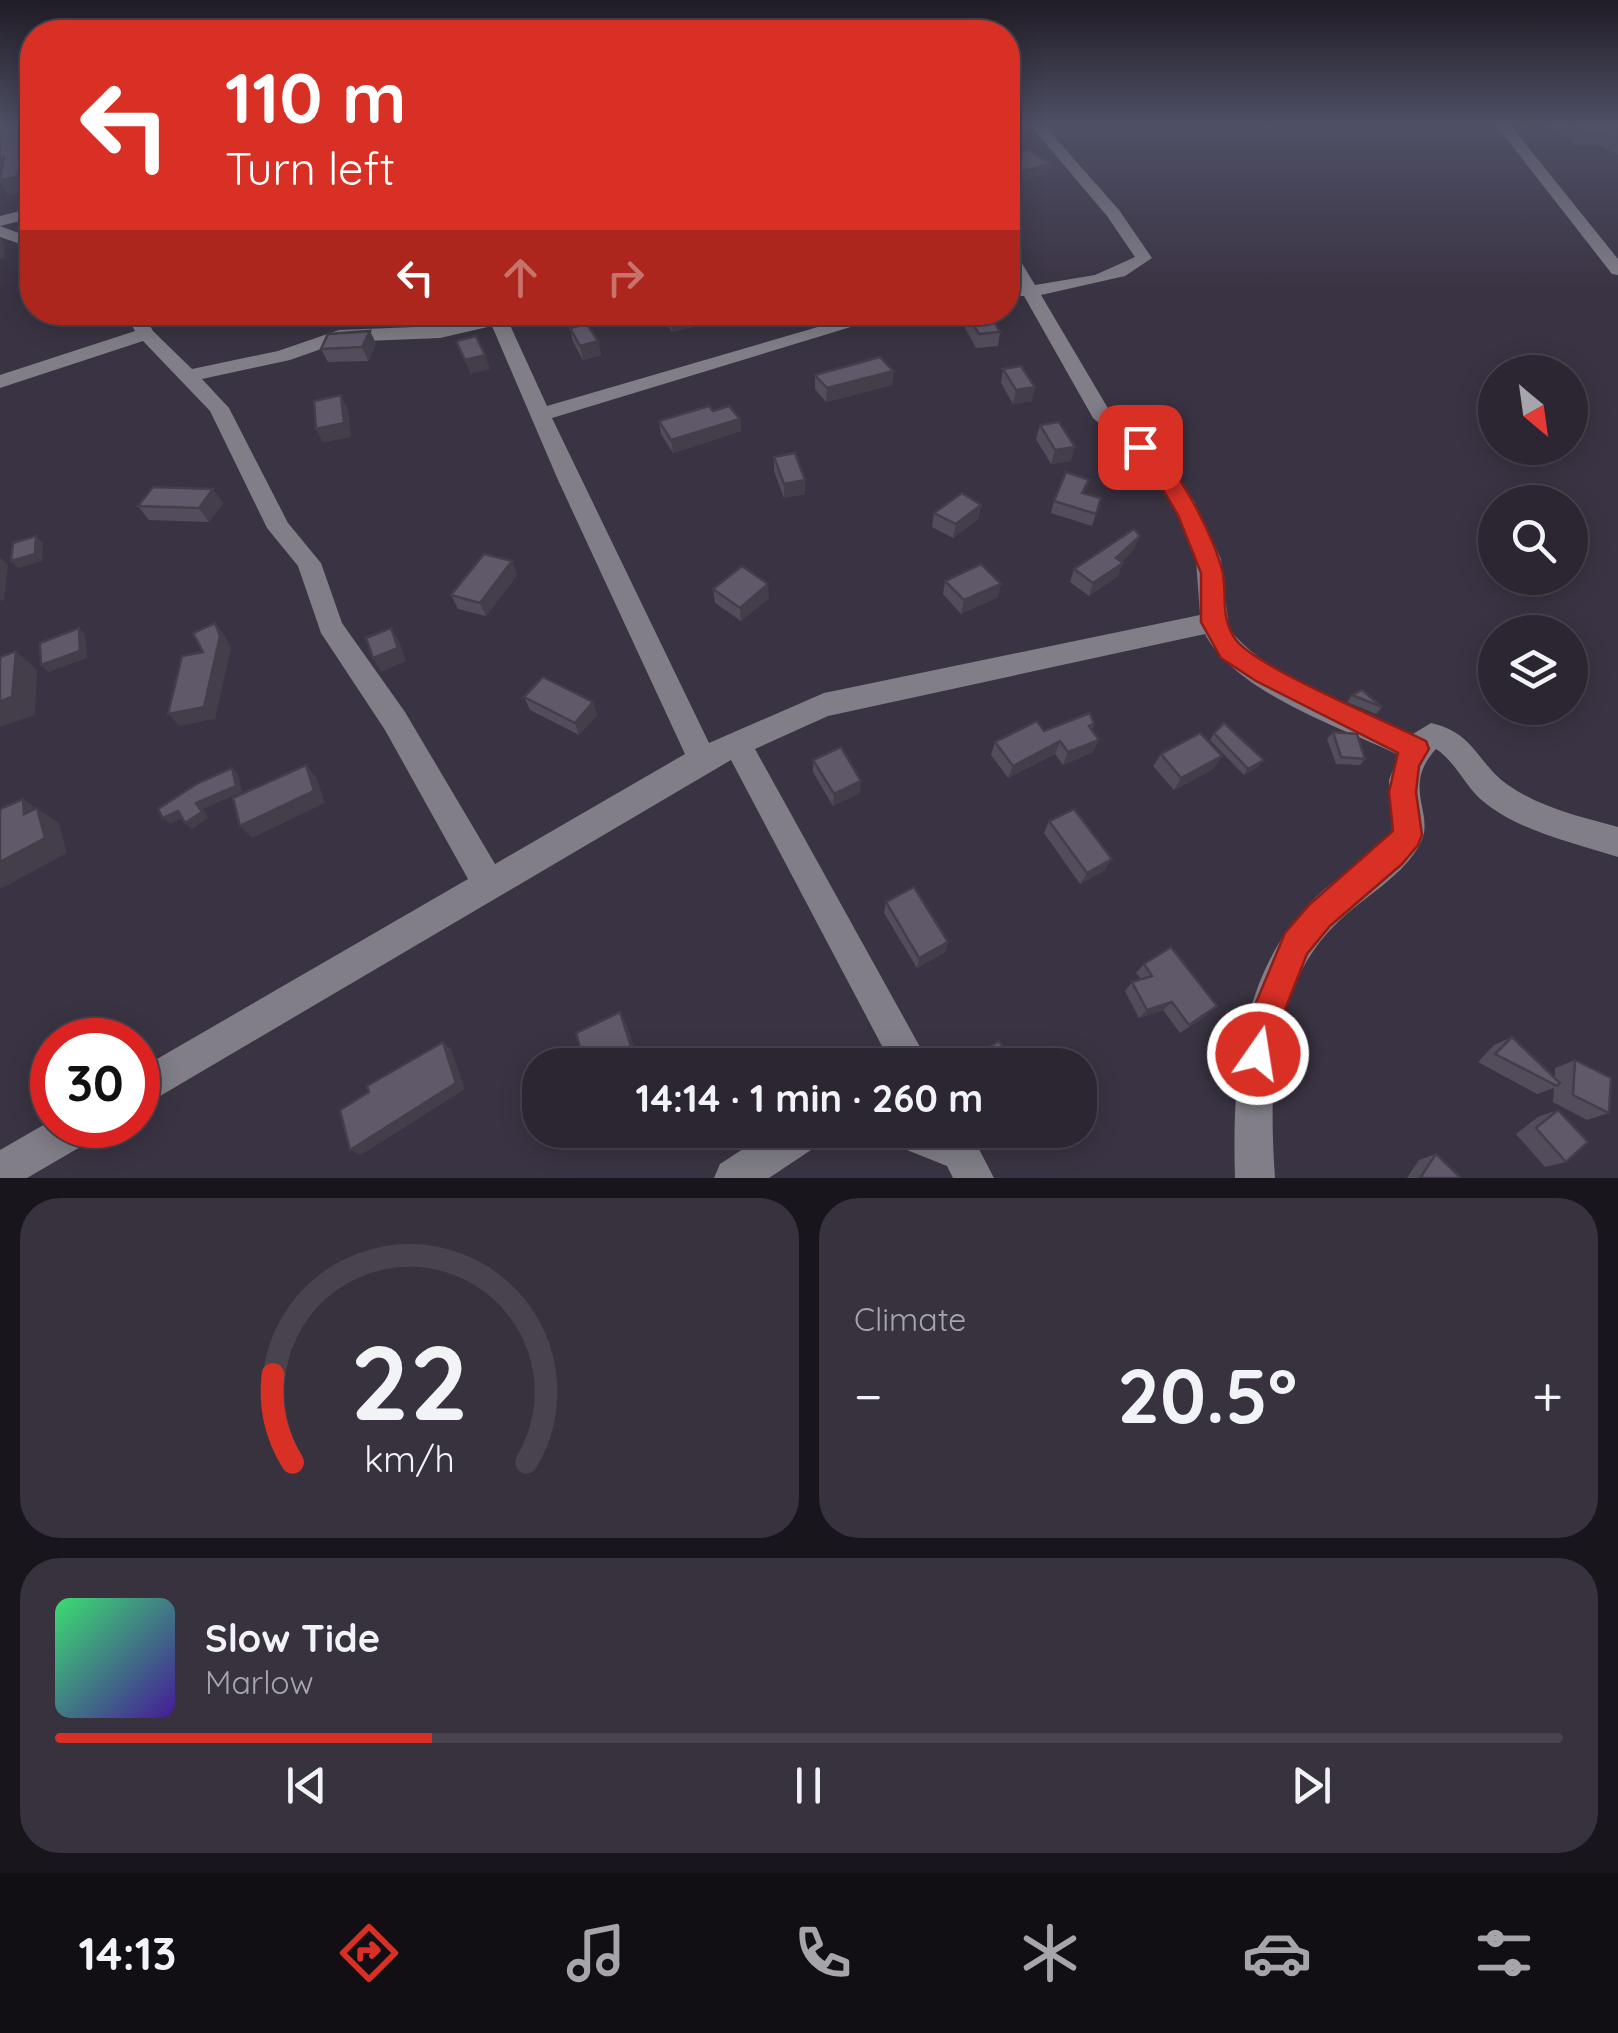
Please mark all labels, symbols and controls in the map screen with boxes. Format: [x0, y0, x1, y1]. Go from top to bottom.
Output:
text: 110 m [225, 53, 407, 141]
icon: left [60, 60, 190, 190]
text: Turn left [225, 140, 395, 196]
icon: left [388, 250, 443, 305]
icon: ahead [493, 250, 548, 305]
icon: right [598, 250, 653, 305]
north arrow [1478, 355, 1588, 465]
map controls [1478, 355, 1588, 725]
pin [1098, 405, 1183, 490]
icon: arrive [1113, 420, 1168, 475]
button: search [1478, 485, 1588, 595]
button: layers [1478, 615, 1588, 725]
position arrow [1206, 1002, 1310, 1106]
speed limit sign: 30 [30, 1018, 160, 1148]
text: 14:14 · 1 min · 260 m [636, 1074, 983, 1122]
text: Climate [854, 1299, 966, 1339]
text: 22 [350, 1316, 469, 1446]
text: 20.5° [1117, 1348, 1297, 1442]
text: − [854, 1361, 883, 1430]
text: + [1532, 1361, 1563, 1430]
text: km/h [364, 1436, 455, 1481]
text: Slow Tide [205, 1614, 380, 1662]
text: Marlow [205, 1662, 314, 1702]
icon: previous [279, 1758, 334, 1813]
icon: pause [781, 1758, 836, 1813]
icon: next [1284, 1758, 1339, 1813]
icon: directions [334, 1918, 404, 1988]
icon: music [561, 1918, 631, 1988]
icon: phone [788, 1918, 858, 1988]
icon: climate [1015, 1918, 1085, 1988]
icon: car [1242, 1918, 1312, 1988]
icon: filters [1469, 1918, 1539, 1988]
text: 14:13 [79, 1925, 176, 1981]

